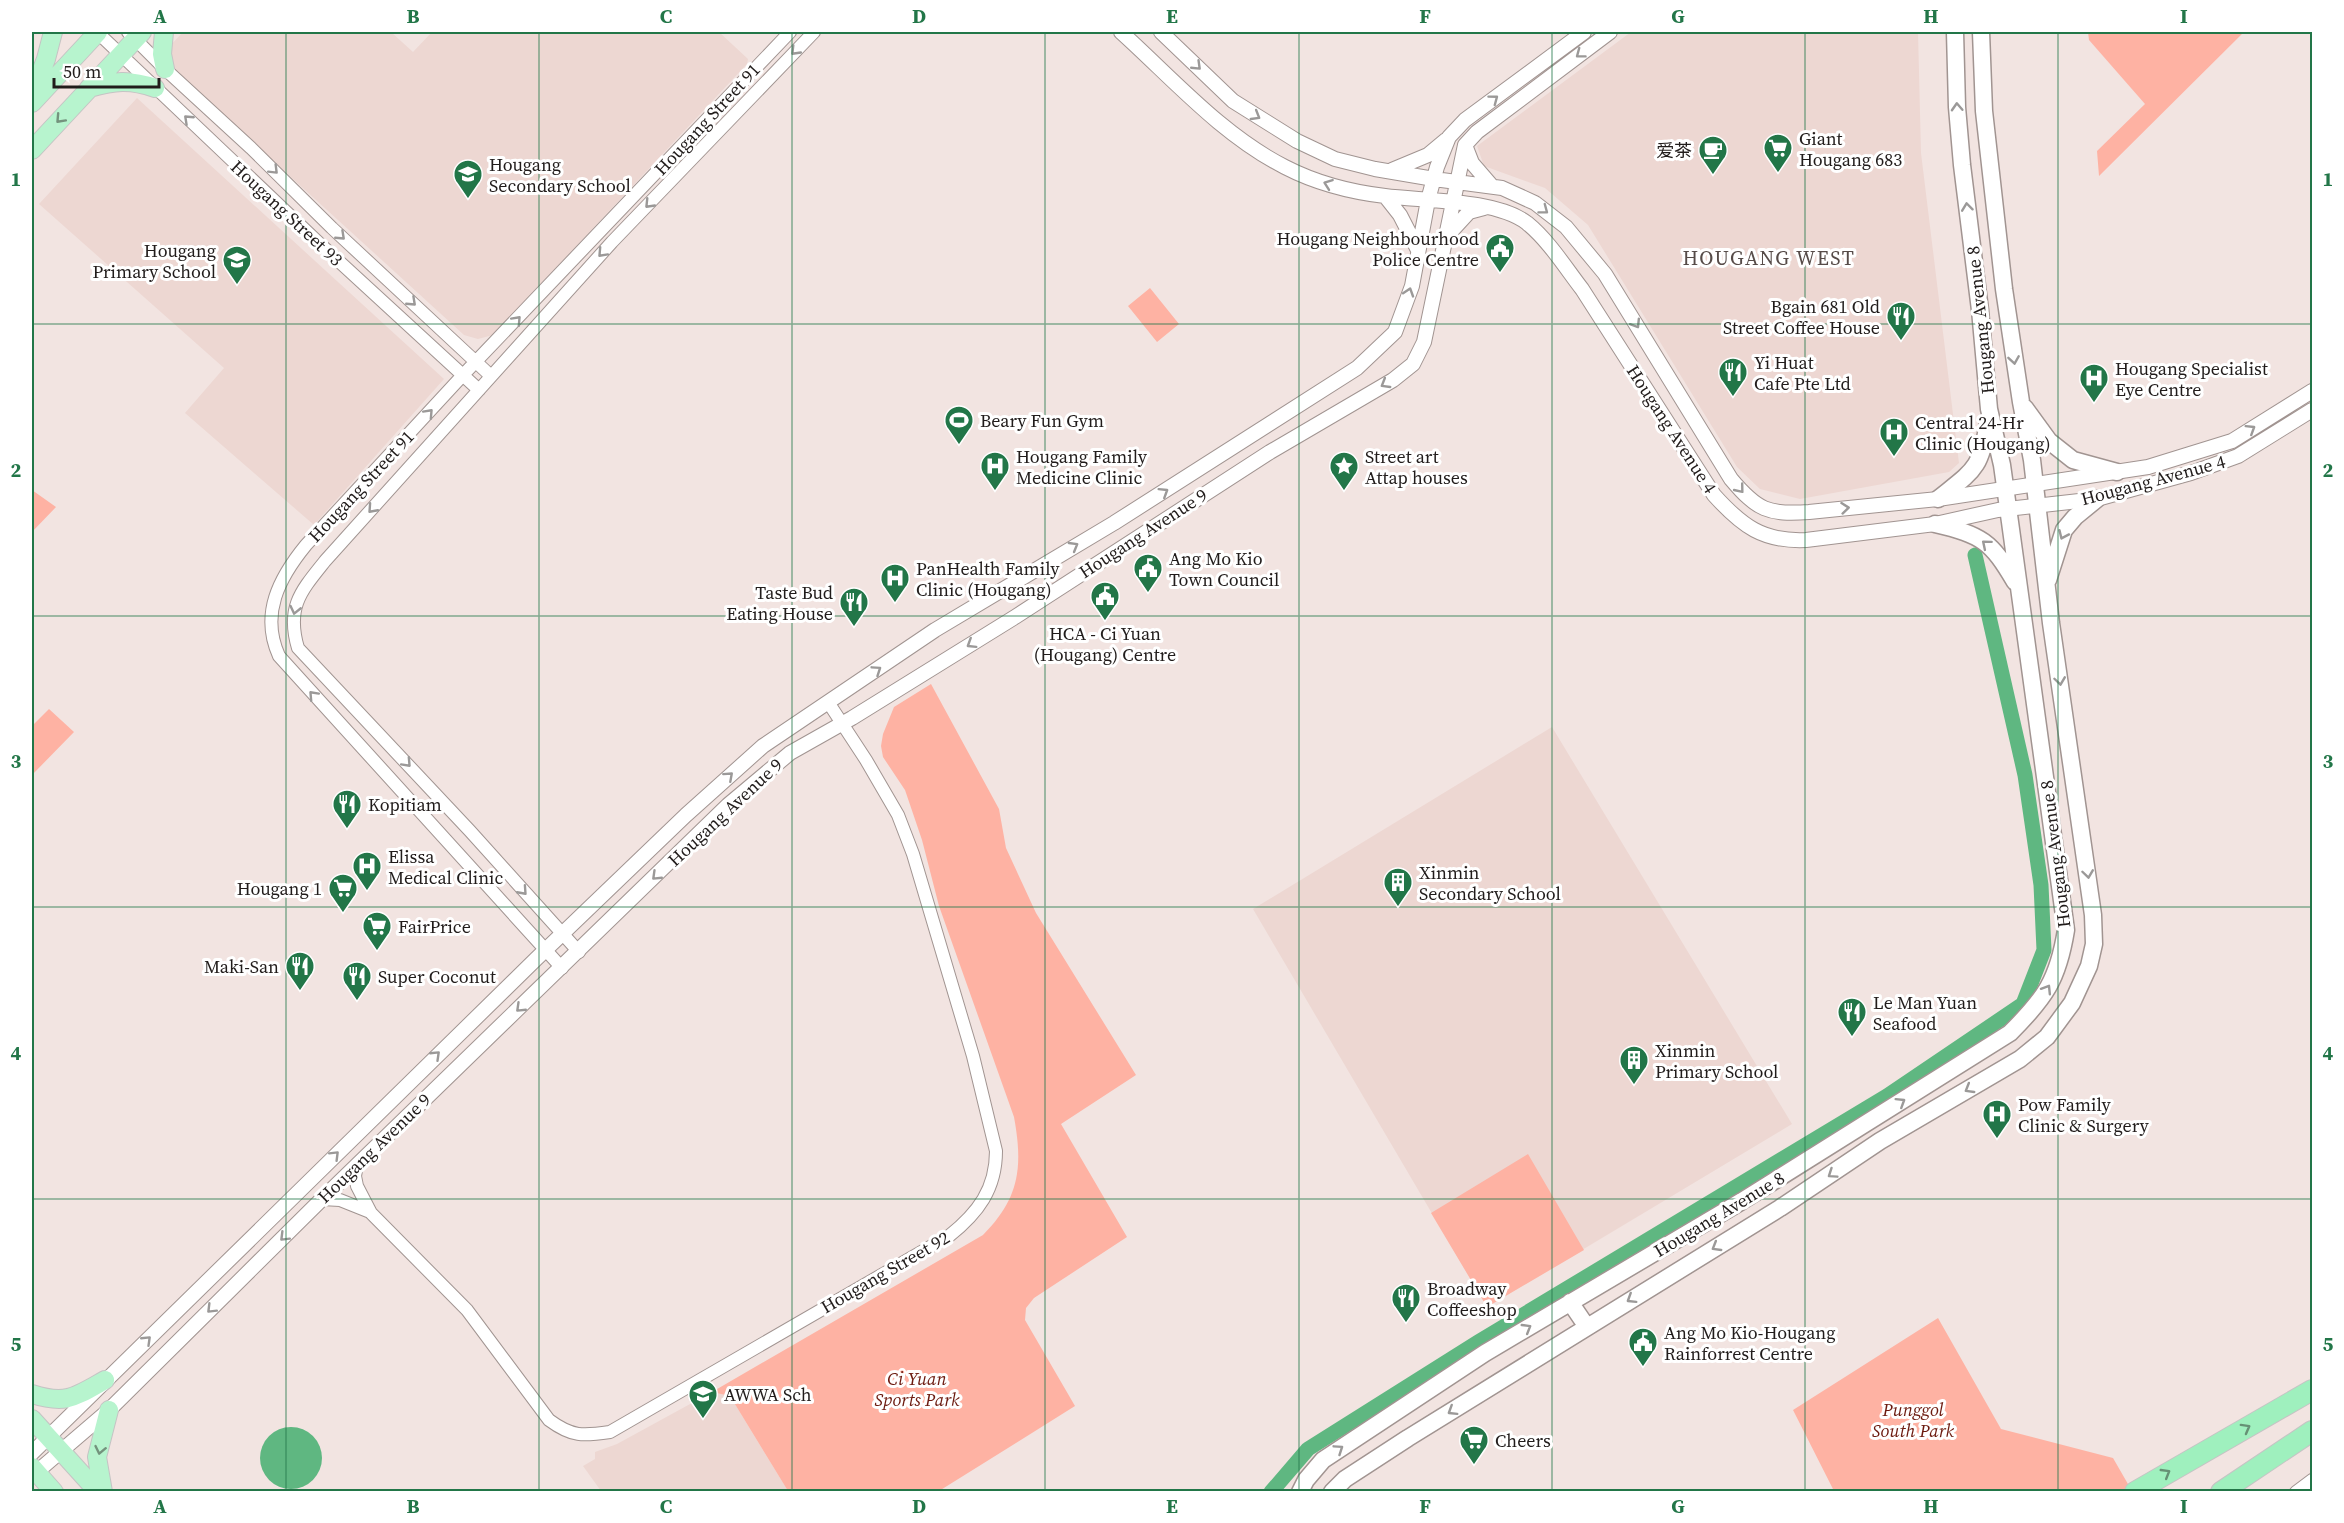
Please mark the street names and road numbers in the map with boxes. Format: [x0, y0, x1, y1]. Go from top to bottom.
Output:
street label: Hougang Street 91 [648, 57, 766, 181]
street label: Hougang Street 93 [225, 154, 349, 272]
street label: Hougang Avenue 8 [1960, 245, 2000, 395]
street label: Hougang Avenue 4 [1621, 360, 1723, 498]
street label: Hougang Street 91 [302, 424, 420, 548]
street label: Hougang Avenue 4 [2078, 449, 2228, 511]
street label: Hougang Avenue 9 [1074, 482, 1212, 584]
street label: Hougang Avenue 9 [662, 752, 788, 872]
street label: Hougang Avenue 8 [2034, 779, 2076, 929]
street label: Hougang Avenue 9 [312, 1087, 436, 1209]
street label: Hougang Avenue 8 [1649, 1165, 1789, 1263]
street label: Hougang Street 92 [816, 1225, 954, 1319]

